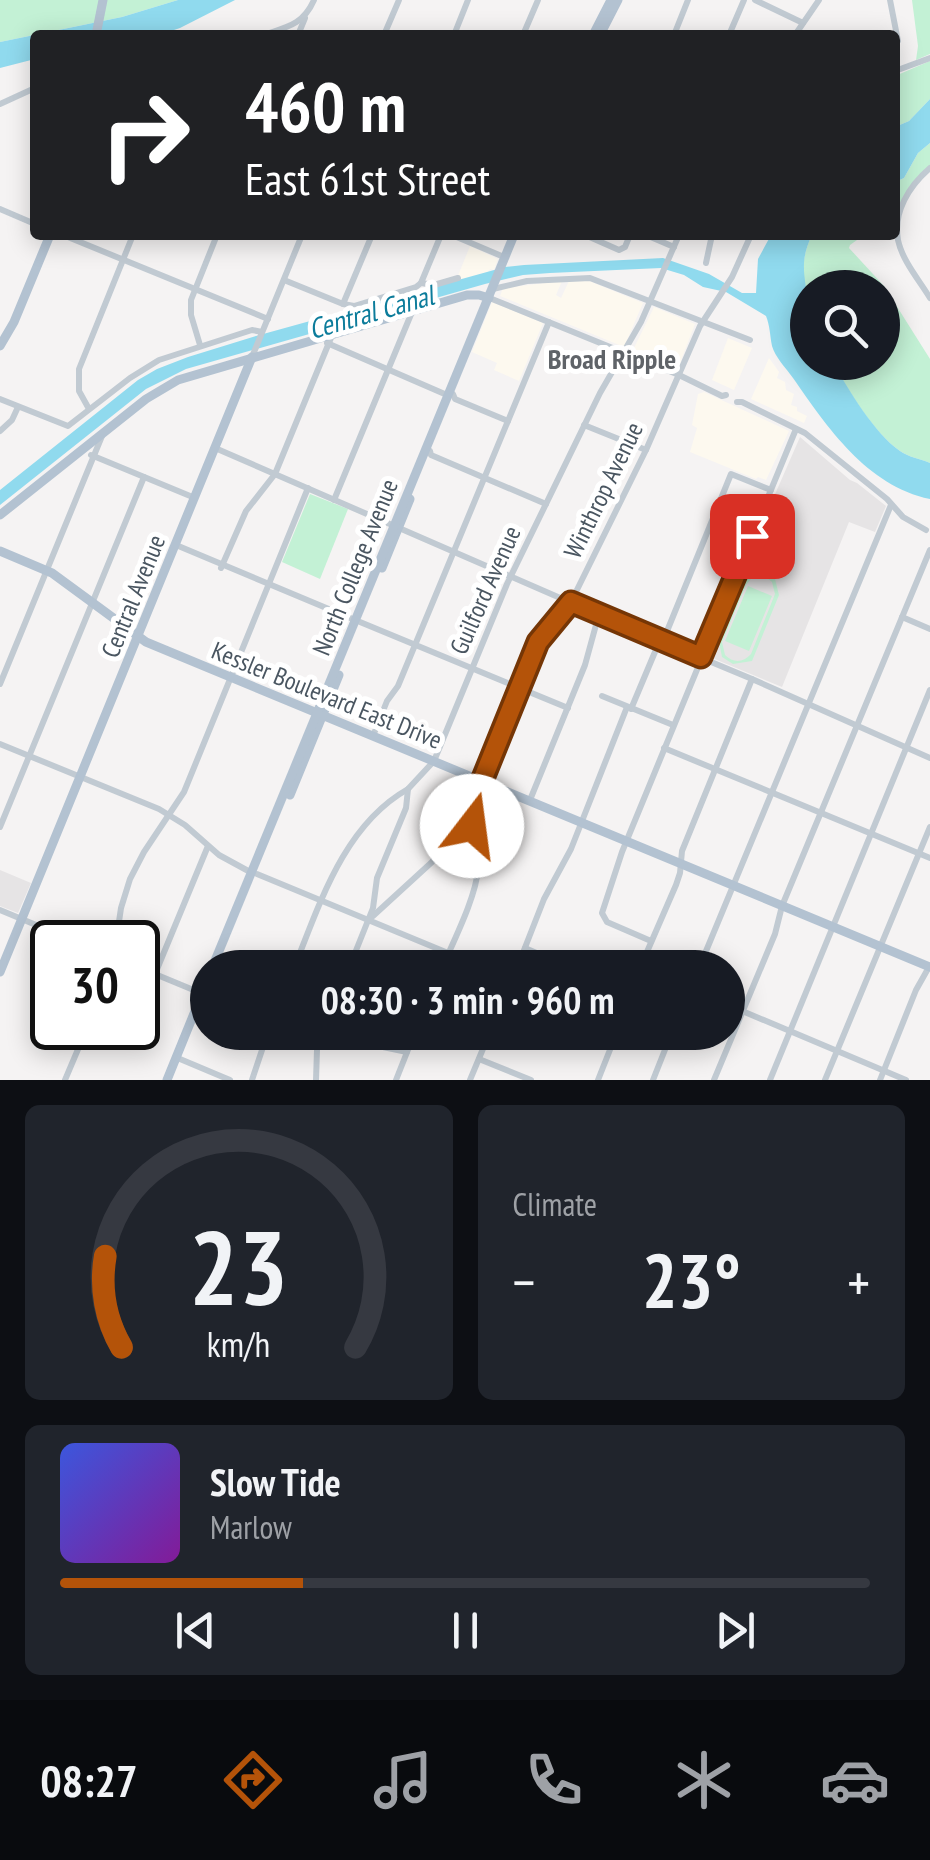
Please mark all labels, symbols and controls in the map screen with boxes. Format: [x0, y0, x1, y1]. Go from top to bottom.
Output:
text: 460 m [245, 61, 406, 151]
icon: right [80, 70, 210, 200]
text: East 61st Street [245, 149, 490, 207]
map controls [790, 270, 900, 380]
button: search [790, 270, 900, 380]
water label: Central Canal [304, 275, 440, 347]
district label: Broad Ripple [548, 340, 676, 377]
street label: Winthrop Avenue [556, 417, 650, 563]
street label: North College Avenue [305, 474, 405, 660]
pin [710, 494, 795, 579]
icon: arrive [725, 509, 780, 564]
street label: Guilford Avenue [443, 521, 527, 659]
street label: Central Avenue [94, 530, 172, 662]
street label: Kessler Boulevard East Drive [207, 634, 447, 756]
position arrow [420, 774, 524, 878]
speed limit sign: 30 [30, 920, 160, 1050]
text: 08:30 · 3 min · 960 m [321, 975, 614, 1024]
text: Climate [513, 1183, 597, 1225]
text: 23 [189, 1199, 288, 1334]
text: 23° [642, 1232, 741, 1329]
text: − [513, 1246, 535, 1317]
text: + [847, 1246, 870, 1317]
text: km/h [207, 1321, 270, 1367]
text: Slow Tide [210, 1457, 341, 1506]
text: Marlow [210, 1506, 292, 1548]
icon: previous [168, 1603, 223, 1658]
icon: pause [438, 1603, 493, 1658]
icon: next [708, 1603, 763, 1658]
icon: directions [218, 1745, 288, 1815]
icon: music [368, 1745, 438, 1815]
icon: phone [519, 1745, 589, 1815]
icon: climate [669, 1745, 739, 1815]
icon: car [820, 1745, 890, 1815]
text: 08:27 [40, 1751, 138, 1809]

